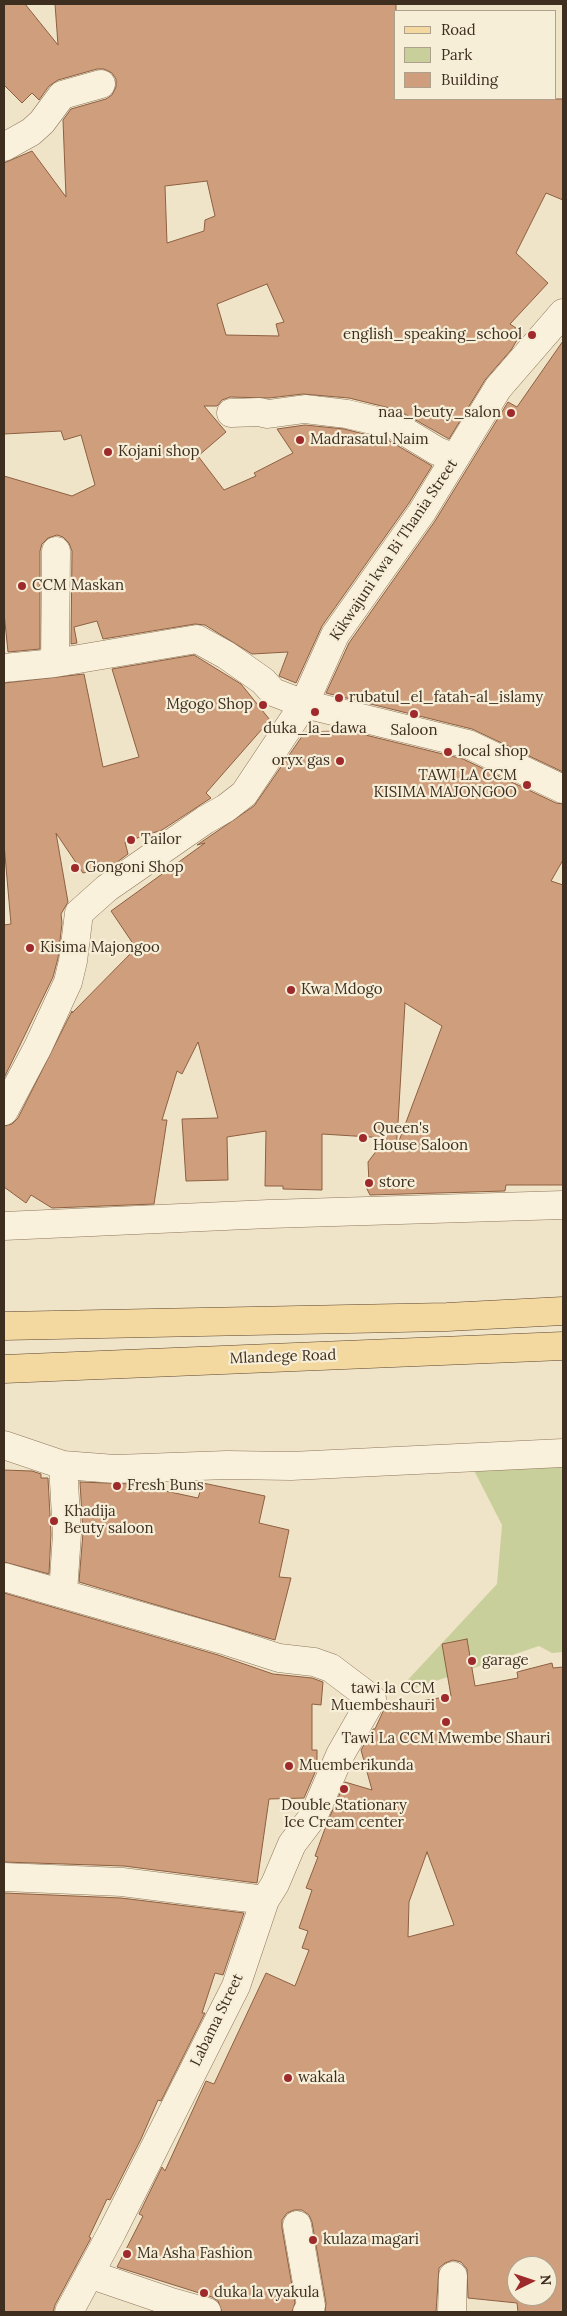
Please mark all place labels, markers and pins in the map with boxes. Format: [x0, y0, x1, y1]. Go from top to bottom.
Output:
place label: english_speaking_school [343, 326, 522, 344]
marker: english_speaking_school [526, 329, 538, 341]
place label: naa_beuty_salon [378, 404, 501, 422]
marker: naa_beuty_salon [505, 407, 517, 419]
place label: Madrasatul Naim [310, 431, 429, 449]
marker: Madrasatul Naim [294, 434, 306, 446]
place label: Kojani shop [118, 443, 199, 461]
marker: Kojani shop [102, 446, 114, 458]
place label: CCM Maskan [32, 577, 124, 595]
marker: CCM Maskan [16, 580, 28, 592]
place label: rubatul_el_fatah-al_islamy [349, 689, 543, 707]
marker: rubatul_el_fatah-al_islamy [333, 692, 345, 704]
place label: Mgogo Shop [166, 696, 253, 714]
marker: Mgogo Shop [257, 699, 269, 711]
marker: duka_la_dawa [309, 706, 321, 718]
marker: Saloon [408, 708, 420, 720]
place label: duka_la_dawa [263, 720, 367, 738]
place label: Saloon [391, 722, 437, 740]
place label: local shop [458, 743, 528, 761]
marker: local shop [442, 746, 454, 758]
place label: oryx gas [272, 752, 330, 770]
marker: oryx gas [334, 755, 346, 767]
place label: TAWI LA CCM KISIMA MAJONGOO [374, 767, 517, 802]
marker: TAWI LA CCM KISIMA MAJONGOO [521, 779, 533, 791]
place label: Tailor [141, 831, 182, 849]
marker: Tailor [125, 834, 137, 846]
place label: Gongoni Shop [85, 859, 184, 877]
marker: Gongoni Shop [69, 862, 81, 874]
place label: Kisima Majongoo [40, 939, 160, 957]
marker: Kisima Majongoo [24, 942, 36, 954]
place label: Kwa Mdogo [301, 981, 382, 999]
marker: Kwa Mdogo [285, 984, 297, 996]
place label: Queen's House Saloon [373, 1120, 468, 1155]
marker: Queen's House Saloon [357, 1132, 369, 1144]
place label: store [379, 1174, 415, 1192]
marker: store [363, 1177, 375, 1189]
place label: Fresh Buns [127, 1477, 204, 1495]
marker: Fresh Buns [111, 1480, 123, 1492]
place label: Khadija Beuty saloon [64, 1503, 154, 1538]
marker: Khadija Beuty saloon [48, 1515, 60, 1527]
place label: garage [482, 1652, 529, 1670]
marker: garage [466, 1655, 478, 1667]
place label: tawi la CCM Muembeshauri [331, 1680, 435, 1715]
marker: tawi la CCM Muembeshauri [439, 1692, 451, 1704]
marker: Tawi La CCM Mwembe Shauri [440, 1716, 452, 1728]
place label: Tawi La CCM Mwembe Shauri [342, 1730, 550, 1748]
place label: Muemberikunda [299, 1757, 414, 1775]
marker: Muemberikunda [283, 1760, 295, 1772]
marker: Double Stationary Ice Cream center [338, 1783, 350, 1795]
place label: Double Stationary Ice Cream center [281, 1797, 407, 1832]
place label: wakala [298, 2069, 345, 2087]
marker: wakala [282, 2072, 294, 2084]
place label: kulaza magari [323, 2231, 419, 2249]
marker: kulaza magari [307, 2234, 319, 2246]
place label: Ma Asha Fashion [137, 2245, 253, 2263]
marker: Ma Asha Fashion [121, 2248, 133, 2260]
place label: duka la vyakula [214, 2284, 319, 2302]
marker: duka la vyakula [198, 2287, 210, 2299]

